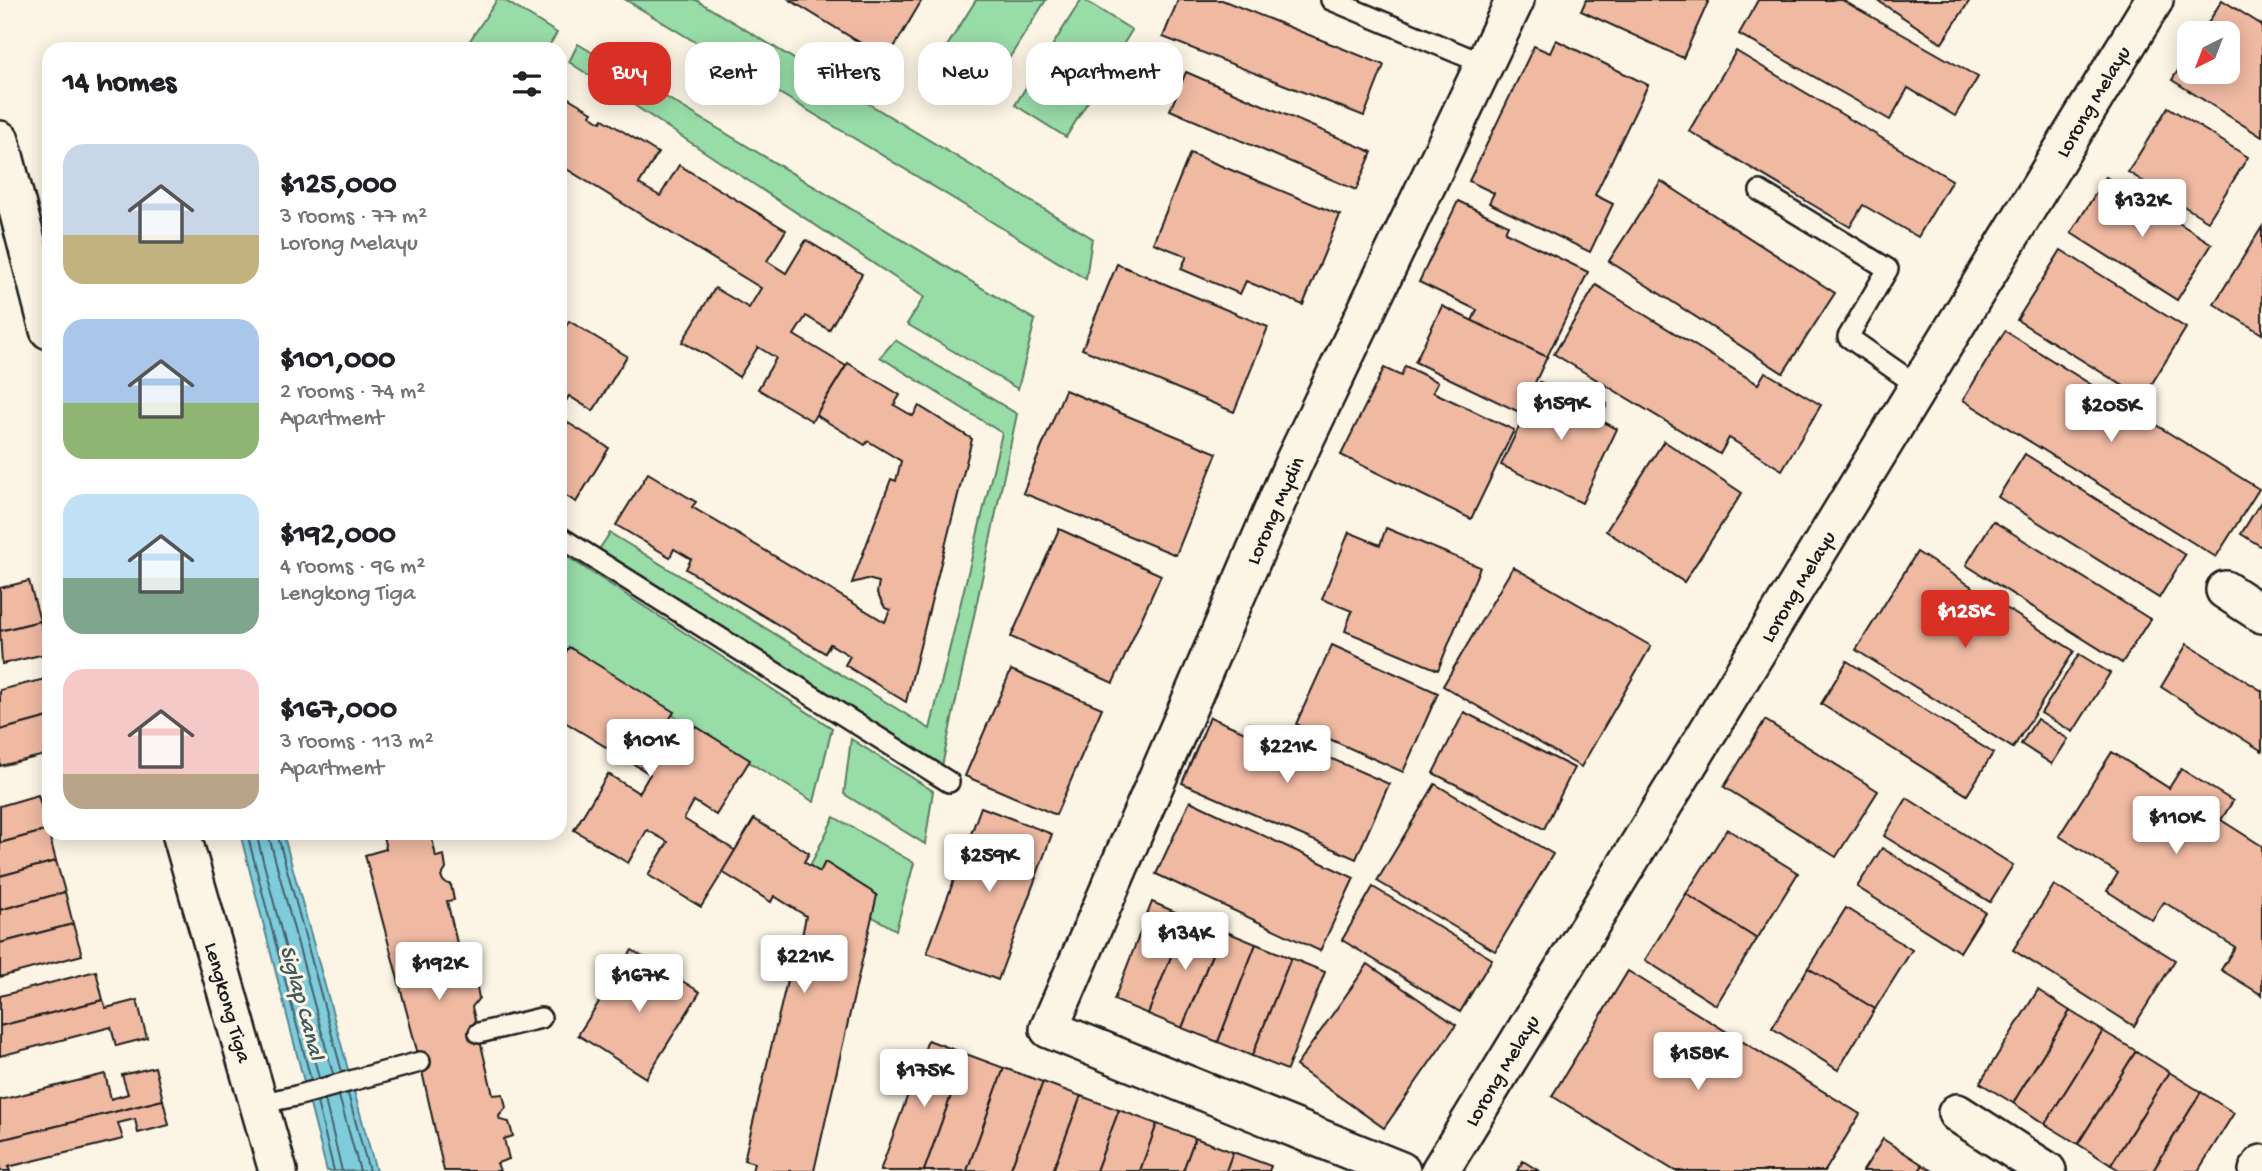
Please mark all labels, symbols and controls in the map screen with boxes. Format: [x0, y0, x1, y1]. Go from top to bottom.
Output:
north arrow [2177, 21, 2240, 84]
map controls [2177, 21, 2240, 84]
chip: Buy [588, 42, 671, 105]
chip: Rent [685, 42, 780, 105]
chip: Filters [794, 42, 904, 105]
chip: New [918, 42, 1012, 105]
chip: Apartment [1026, 42, 1183, 105]
street label: Lorong Melayu [2052, 42, 2138, 163]
icon: filters [508, 65, 546, 103]
text: 14 homes [63, 67, 176, 102]
text: $125,000 [280, 169, 397, 204]
icon: home [119, 172, 203, 256]
pin: $132K [2093, 180, 2191, 239]
text: $132K [2114, 188, 2170, 215]
text: 3 rooms · 77 m² [280, 204, 427, 231]
text: Lorong Melayu [280, 231, 418, 258]
text: $101,000 [280, 344, 395, 379]
icon: home [119, 347, 203, 431]
text: 2 rooms · 74 m² [280, 379, 425, 406]
pin: $159K [1512, 382, 1610, 442]
pin: $205K [2062, 384, 2160, 444]
text: $159K [1533, 391, 1589, 418]
text: $205K [2081, 393, 2141, 420]
text: Apartment [280, 406, 384, 433]
street label: Lorong Mydin [1242, 454, 1312, 569]
text: $192,000 [280, 519, 396, 554]
icon: home [119, 522, 203, 606]
street label: Lorong Melayu [1757, 527, 1843, 648]
text: 4 rooms · 96 m² [280, 554, 425, 581]
text: Lengkong Tiga [280, 581, 416, 608]
pin: $125K [1916, 590, 2014, 650]
text: $125K [1937, 599, 1993, 626]
text: $167,000 [280, 694, 397, 729]
icon: home [119, 697, 203, 781]
pin: $101K [601, 720, 699, 779]
pin: $221K [1238, 726, 1336, 785]
text: $101K [623, 728, 677, 755]
text: 3 rooms · 113 m² [280, 729, 434, 756]
text: $221K [1260, 734, 1314, 761]
text: Apartment [280, 756, 384, 783]
pin: $110K [2127, 796, 2225, 856]
text: $110K [2149, 805, 2203, 832]
pin: $259K [940, 834, 1038, 894]
text: $259K [960, 843, 1018, 870]
pin: $134K [1136, 912, 1234, 972]
text: $134K [1157, 921, 1213, 948]
pin: $221K [755, 936, 853, 995]
street label: Lengkong Tiga [197, 940, 255, 1067]
pin: $192K [390, 942, 488, 1002]
water label: Siglap Canal [272, 943, 329, 1065]
text: $221K [777, 944, 831, 971]
text: $192K [411, 951, 467, 978]
pin: $167K [590, 954, 688, 1014]
text: $167K [611, 963, 667, 990]
street label: Lorong Melayu [1461, 1011, 1547, 1132]
pin: $158K [1649, 1032, 1747, 1092]
text: $158K [1670, 1041, 1726, 1068]
pin: $175K [875, 1050, 973, 1109]
text: $175K [896, 1058, 952, 1085]

